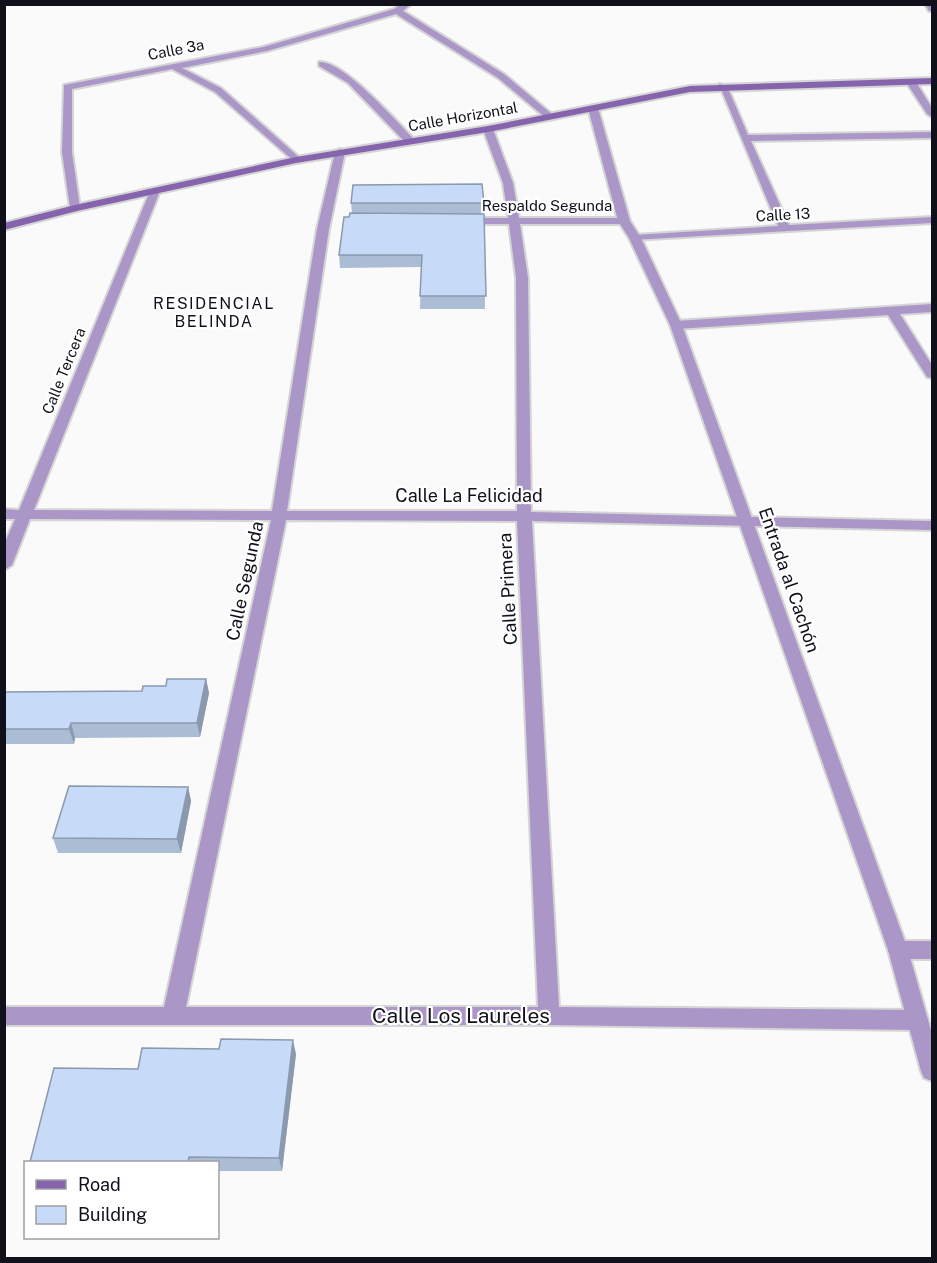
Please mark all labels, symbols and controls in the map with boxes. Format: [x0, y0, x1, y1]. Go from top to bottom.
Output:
street label: Calle 3a [146, 36, 205, 63]
street label: Calle Horizontal [407, 98, 519, 135]
street label: Respaldo Segunda [482, 197, 612, 214]
street label: Calle 13 [755, 205, 811, 224]
district label: RESIDENCIAL BELINDA [153, 294, 275, 331]
street label: Calle Tercera [38, 325, 89, 416]
street label: Calle La Felicidad [395, 485, 543, 506]
street label: Entrada al Cachón [755, 504, 824, 655]
street label: Calle Segunda [222, 519, 267, 643]
street label: Calle Primera [494, 532, 521, 646]
street label: Calle Los Laureles [372, 1003, 550, 1028]
legend [24, 1161, 219, 1239]
text: Road [78, 1174, 121, 1195]
text: Building [78, 1204, 147, 1225]

